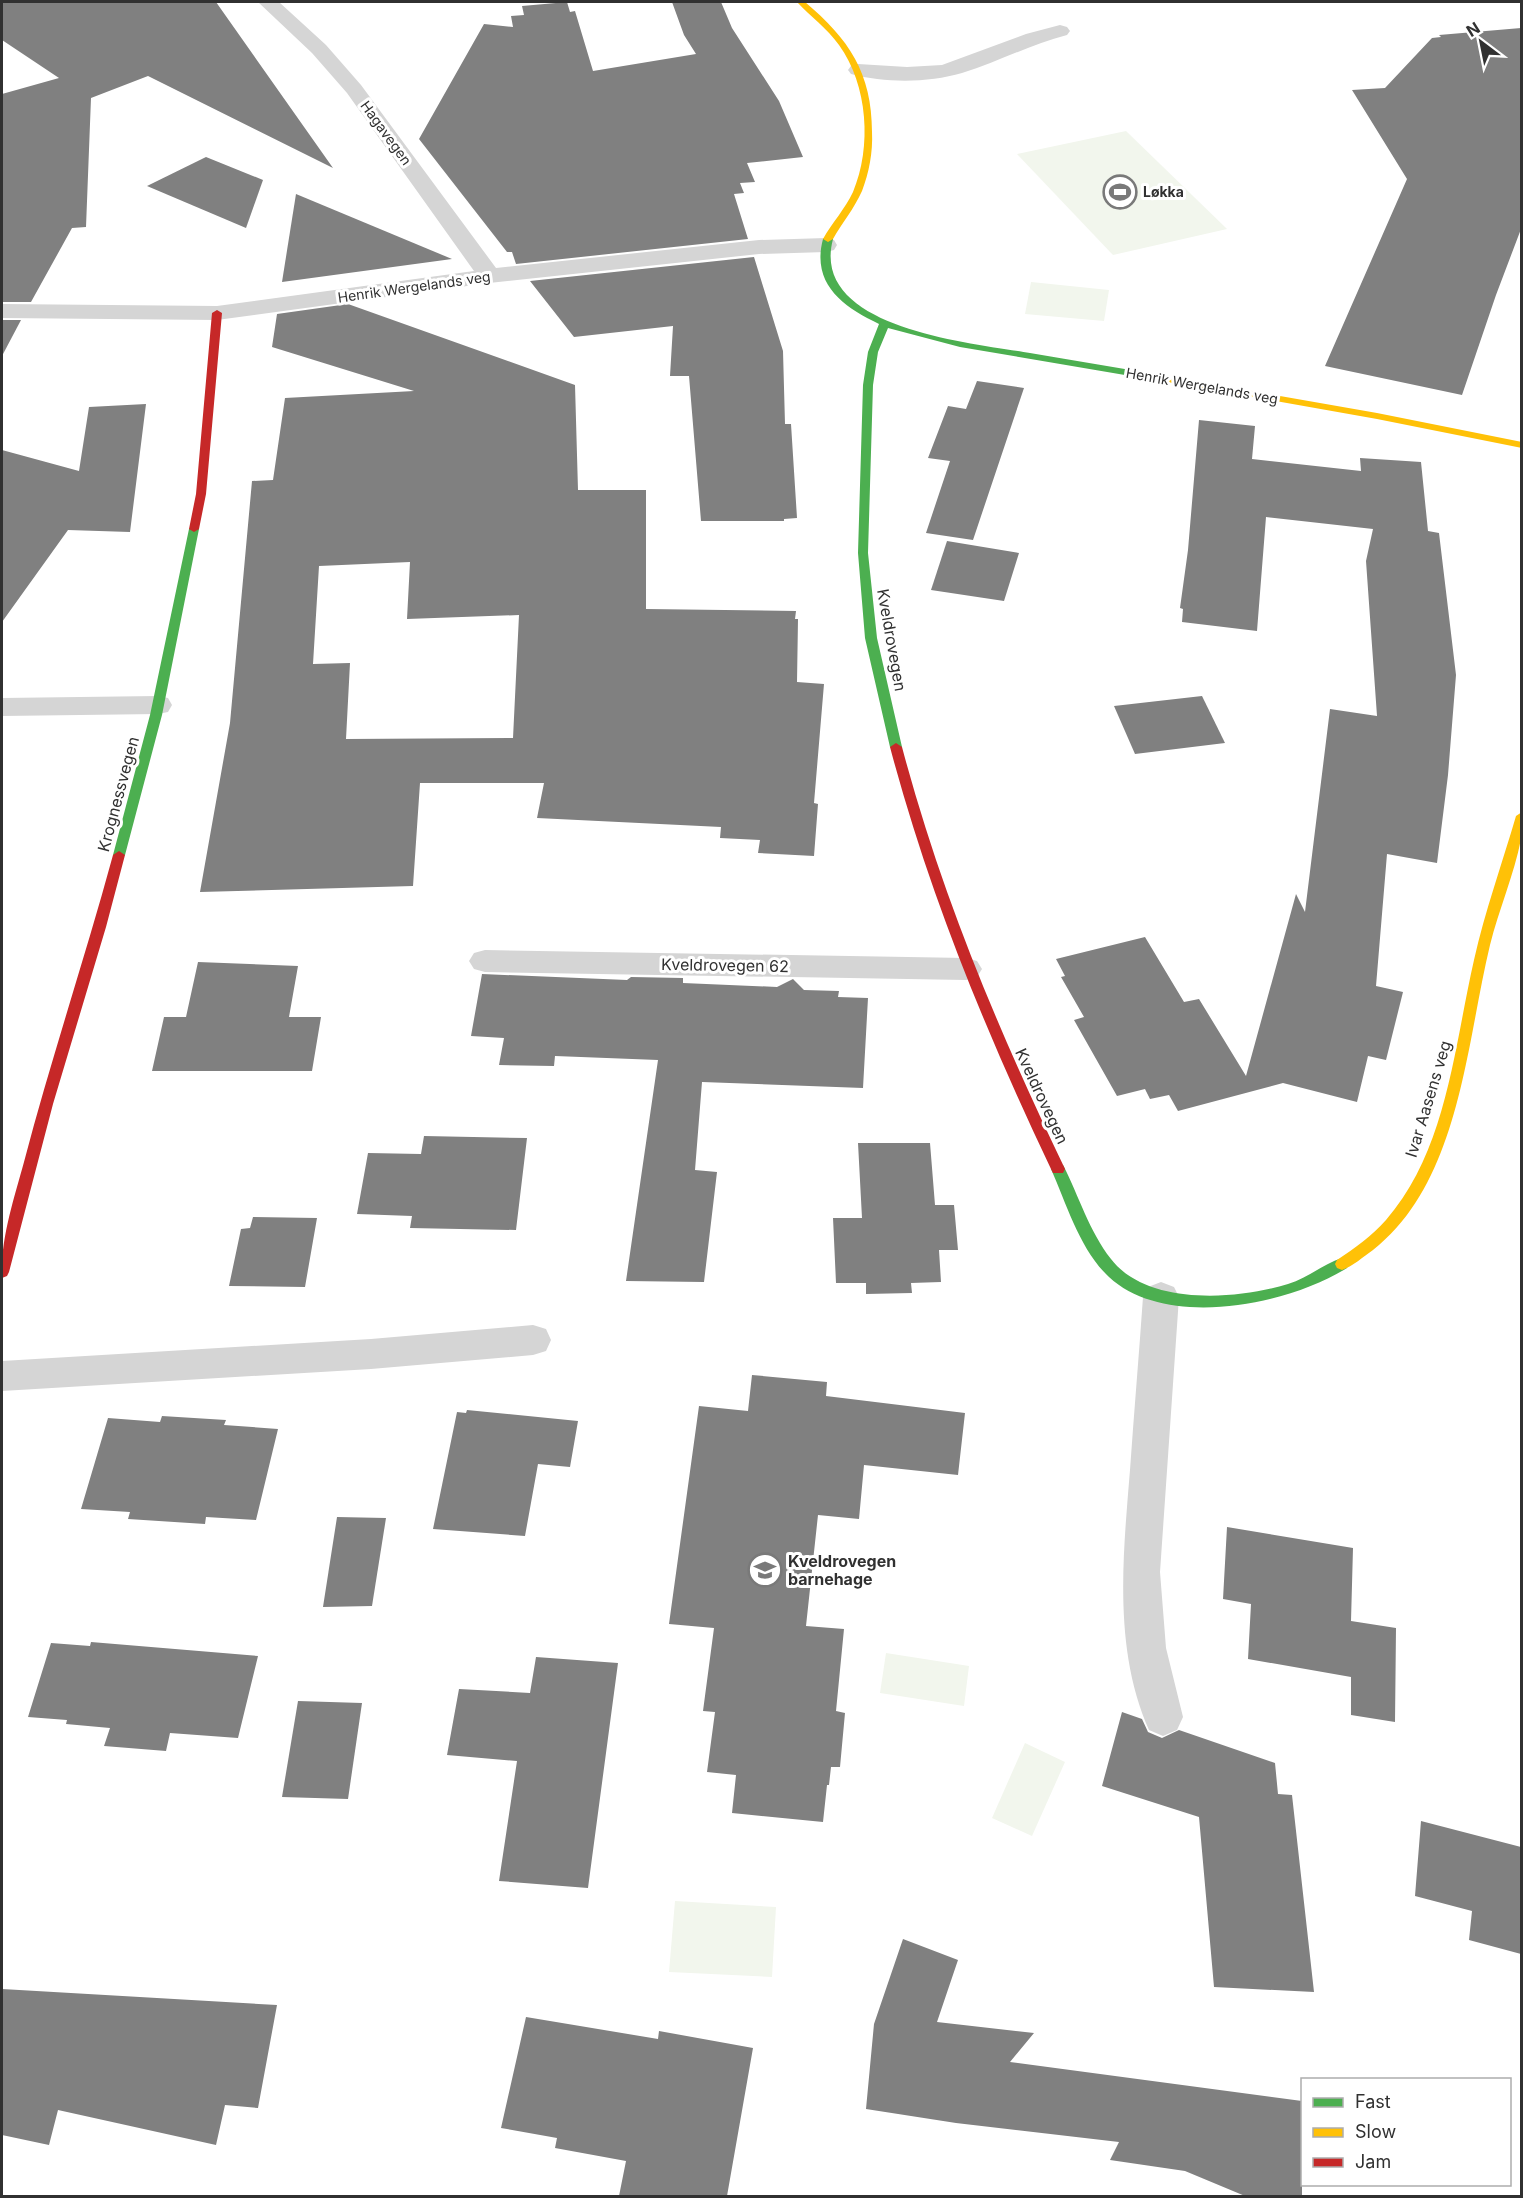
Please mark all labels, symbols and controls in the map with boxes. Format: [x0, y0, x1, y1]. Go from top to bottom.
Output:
north arrow [1451, 12, 1511, 72]
text: N [1463, 18, 1484, 41]
street label: Hagavegen [357, 97, 415, 168]
sports icon: Løkka [1102, 174, 1138, 210]
place label: Løkka [1143, 183, 1184, 200]
street label: Henrik Wergelands veg [336, 267, 491, 306]
street label: Henrik Wergelands veg [1125, 364, 1279, 407]
street label: Kveldrovegen [873, 587, 911, 693]
street label: Krognessvegen [93, 734, 143, 854]
street label: Kveldrovegen 62 [661, 954, 789, 976]
street label: Ivar Aasens veg [1401, 1038, 1455, 1160]
street label: Kveldrovegen [1011, 1045, 1073, 1147]
place label: Kveldrovegen barnehage [788, 1551, 896, 1589]
school or university icon: Kveldrovegen barnehage [747, 1552, 783, 1588]
legend [1301, 2078, 1511, 2186]
text: Fast [1355, 2091, 1391, 2112]
text: Slow [1355, 2121, 1396, 2142]
text: Jam [1355, 2151, 1391, 2172]

